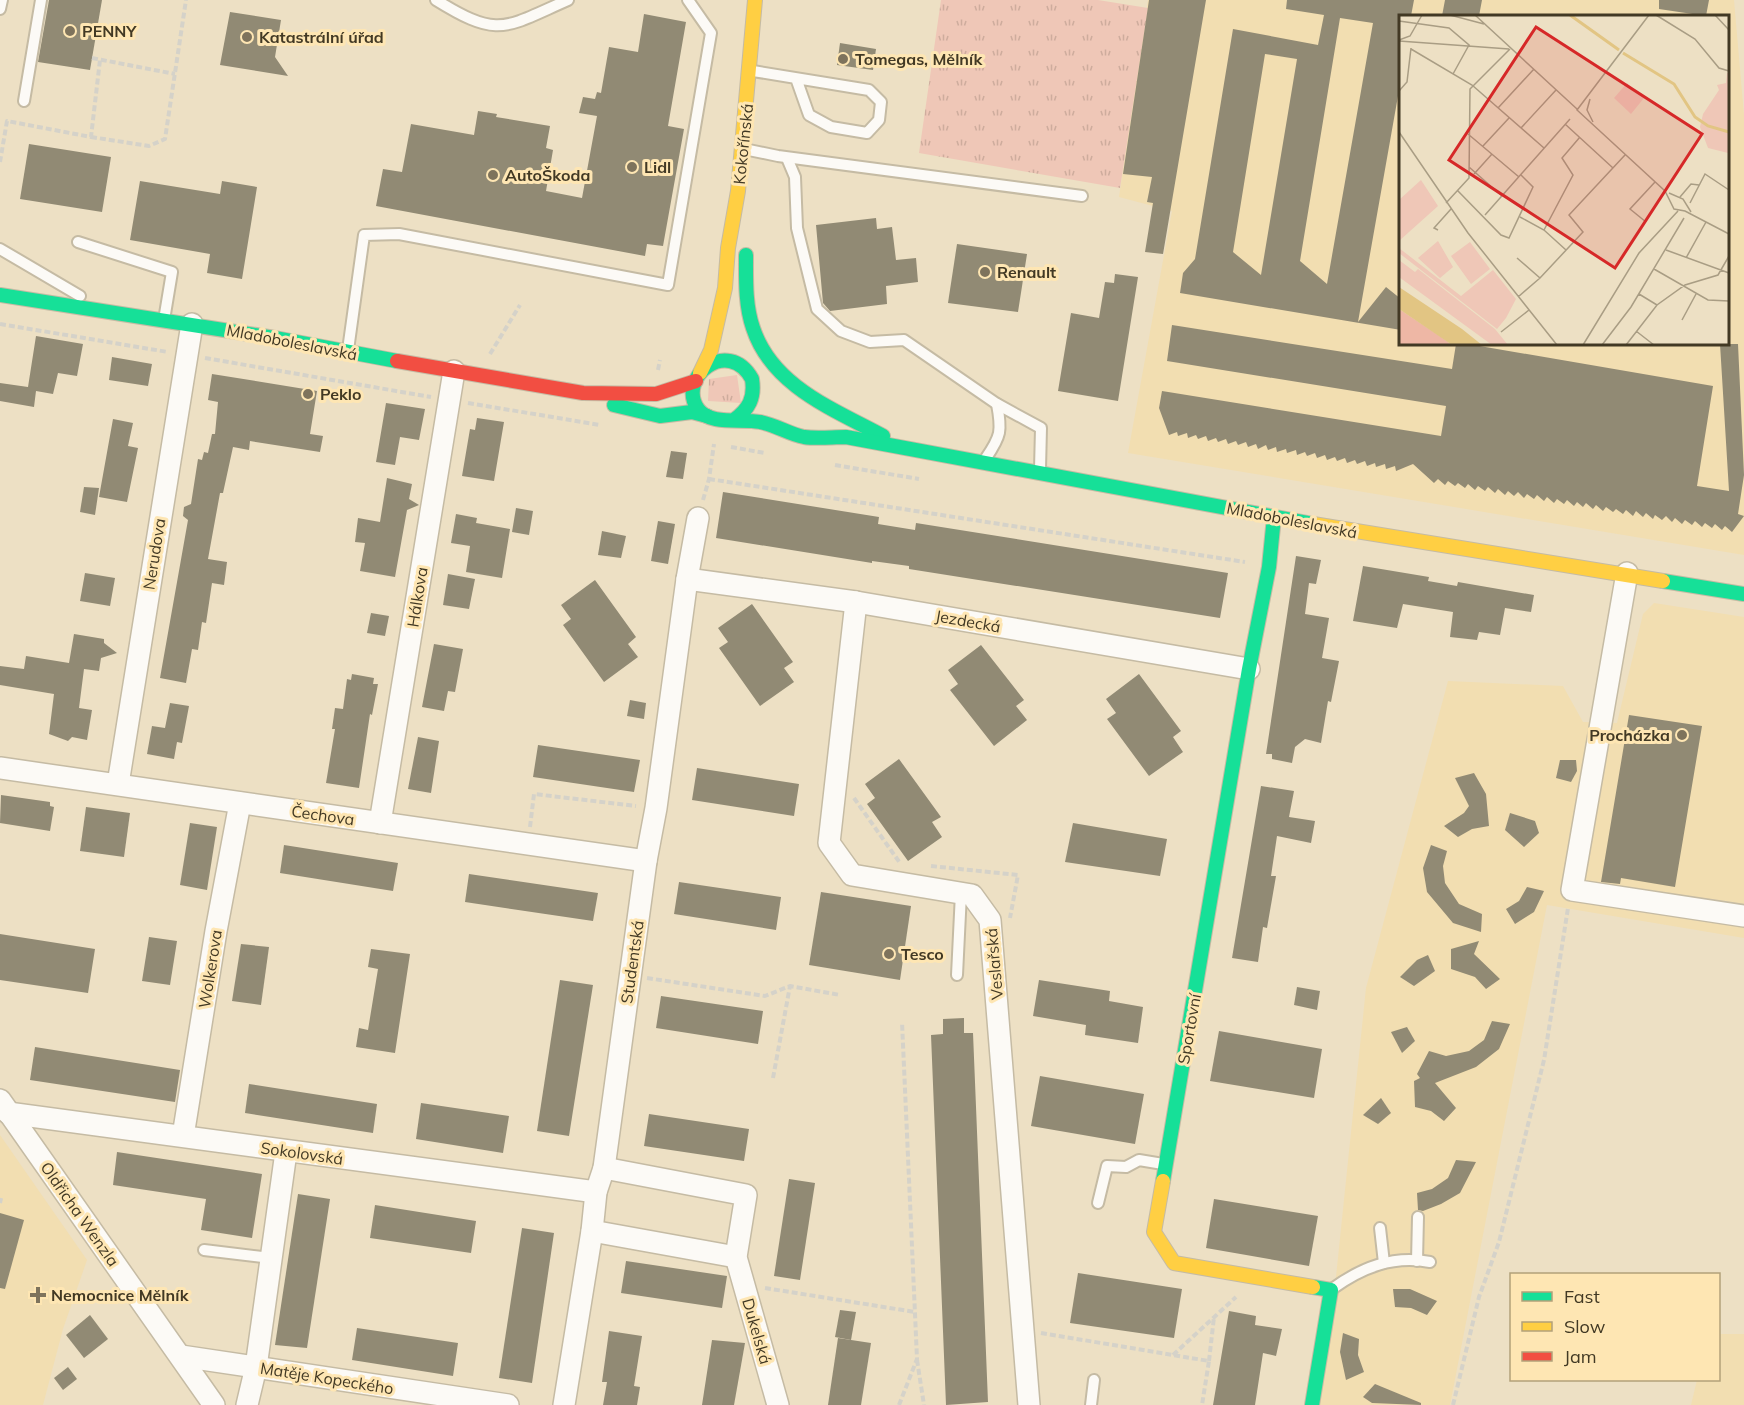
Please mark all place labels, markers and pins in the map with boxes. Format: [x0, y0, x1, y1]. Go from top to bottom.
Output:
place label: PENNY [82, 21, 137, 41]
marker: PENNY [63, 24, 77, 38]
place label: Katastrální úřad [259, 27, 384, 47]
marker: Katastrální úřad [240, 30, 254, 44]
place label: Tomegas, Mělník [855, 49, 983, 69]
marker: Tomegas, Mělník [836, 52, 850, 66]
place label: Lidl [644, 157, 671, 177]
marker: Lidl [625, 160, 639, 174]
place label: AutoŠkoda [505, 165, 590, 185]
marker: AutoŠkoda [486, 168, 500, 182]
place label: Renault [997, 262, 1056, 282]
marker: Renault [978, 265, 992, 279]
place label: Peklo [320, 384, 362, 404]
marker: Peklo [301, 387, 315, 401]
place label: Procházka [1589, 725, 1670, 745]
marker: Procházka [1675, 728, 1689, 742]
place label: Tesco [901, 944, 944, 964]
marker: Tesco [882, 947, 896, 961]
place label: Nemocnice Mělník [51, 1285, 190, 1305]
marker: Nemocnice Mělník [29, 1286, 47, 1304]

